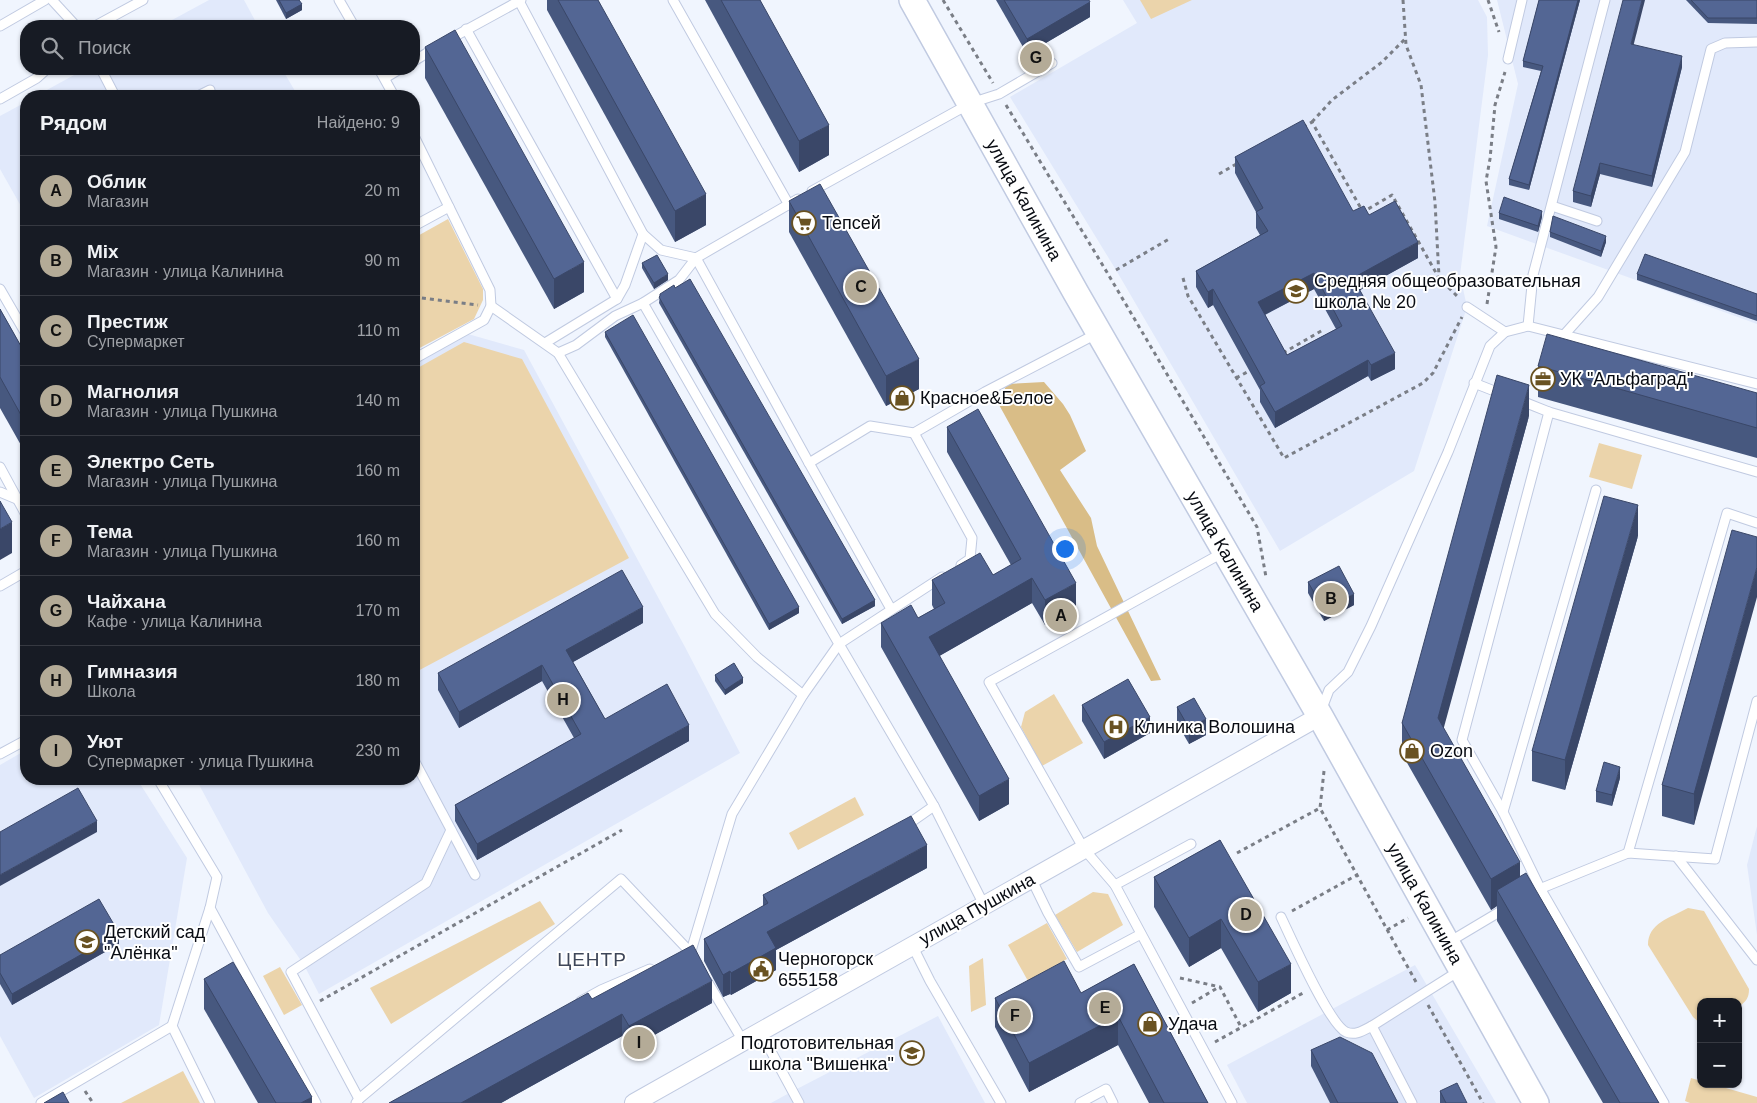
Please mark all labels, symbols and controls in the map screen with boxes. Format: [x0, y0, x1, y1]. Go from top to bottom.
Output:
search box [20, 20, 420, 75]
icon: search [38, 34, 66, 62]
text: Поиск [78, 37, 131, 58]
pin: G [1020, 39, 1052, 77]
text: Рядом [40, 111, 107, 134]
text: Найдено: 9 [317, 114, 400, 131]
street label: улица Калинина [982, 136, 1066, 265]
text: Облик [87, 171, 146, 192]
text: A [50, 182, 62, 199]
text: 20 m [364, 182, 400, 199]
text: Магазин [87, 193, 149, 210]
supermarket icon: Тепсей [791, 210, 817, 236]
place label: Тепсей [822, 213, 881, 233]
text: Mix [87, 241, 119, 262]
text: B [50, 252, 62, 269]
text: 90 m [364, 252, 400, 269]
text: Магазин · улица Калинина [87, 263, 283, 280]
pin: C [845, 268, 877, 306]
place label: Средняя общеобразовательная школа № 20 [1314, 271, 1581, 312]
school or university icon: Средняя общеобразовательная школа № 20 [1283, 278, 1309, 304]
text: Престиж [87, 311, 168, 332]
text: C [50, 322, 62, 339]
text: 110 m [357, 322, 400, 339]
text: Супермаркет [87, 333, 185, 350]
office icon: УК "Альфаград" [1530, 366, 1556, 392]
place label: УК "Альфаград" [1560, 369, 1694, 389]
text: Магнолия [87, 381, 179, 402]
shop icon: Красное&Белое [889, 385, 915, 411]
place label: Красное&Белое [920, 388, 1053, 408]
text: D [50, 392, 62, 409]
text: 140 m [356, 392, 400, 409]
text: Магазин · улица Пушкина [87, 403, 277, 420]
text: Электро Сеть [87, 451, 215, 472]
text: E [51, 462, 61, 479]
text: 160 m [356, 462, 400, 479]
text: Магазин · улица Пушкина [87, 473, 277, 490]
street label: улица Калинина [1182, 488, 1268, 616]
text: Тема [87, 521, 132, 542]
text: F [51, 532, 61, 549]
text: 160 m [356, 532, 400, 549]
your location [1052, 536, 1078, 562]
text: Магазин · улица Пушкина [87, 543, 277, 560]
pin: B [1315, 580, 1347, 618]
text: Чайхана [87, 591, 166, 612]
pin: A [1045, 597, 1077, 635]
text: G [50, 602, 62, 619]
text: 170 m [356, 602, 400, 619]
text: Кафе · улица Калинина [87, 613, 262, 630]
text: Гимназия [87, 661, 178, 682]
text: H [50, 672, 62, 689]
text: 180 m [356, 672, 400, 689]
pin: H [547, 681, 579, 719]
text: Школа [87, 683, 136, 700]
hospital icon: Клиника Волошина [1103, 714, 1129, 740]
place label: Клиника Волошина [1134, 717, 1296, 737]
text: Уют [87, 731, 123, 752]
shop icon: Ozon [1399, 738, 1425, 764]
place label: Ozon [1430, 741, 1473, 761]
text: I [54, 742, 58, 759]
text: 230 m [356, 742, 400, 759]
text: Супермаркет · улица Пушкина [87, 753, 313, 770]
street label: улица Калинина [1383, 840, 1467, 969]
street label: улица Пушкина [916, 869, 1039, 949]
pin: D [1230, 896, 1262, 934]
place label: Детский сад "Алёнка" [104, 922, 206, 963]
school or university icon: Детский сад "Алёнка" [74, 929, 100, 955]
district label: ЦЕНТР [557, 949, 627, 970]
place label: Черногорск 655158 [778, 949, 873, 990]
public building icon: Черногорск 655158 [748, 956, 774, 982]
pin: E [1089, 989, 1121, 1027]
pin: F [999, 997, 1031, 1035]
map controls [1697, 998, 1742, 1088]
button: + [1697, 998, 1742, 1043]
shop icon: Удача [1137, 1011, 1163, 1037]
place label: Удача [1168, 1014, 1219, 1034]
pin: I [623, 1024, 655, 1062]
place label: Подготовительная школа "Вишенка" [740, 1033, 894, 1074]
school or university icon: Подготовительная школа "Вишенка" [899, 1040, 925, 1066]
button: − [1697, 1043, 1742, 1088]

